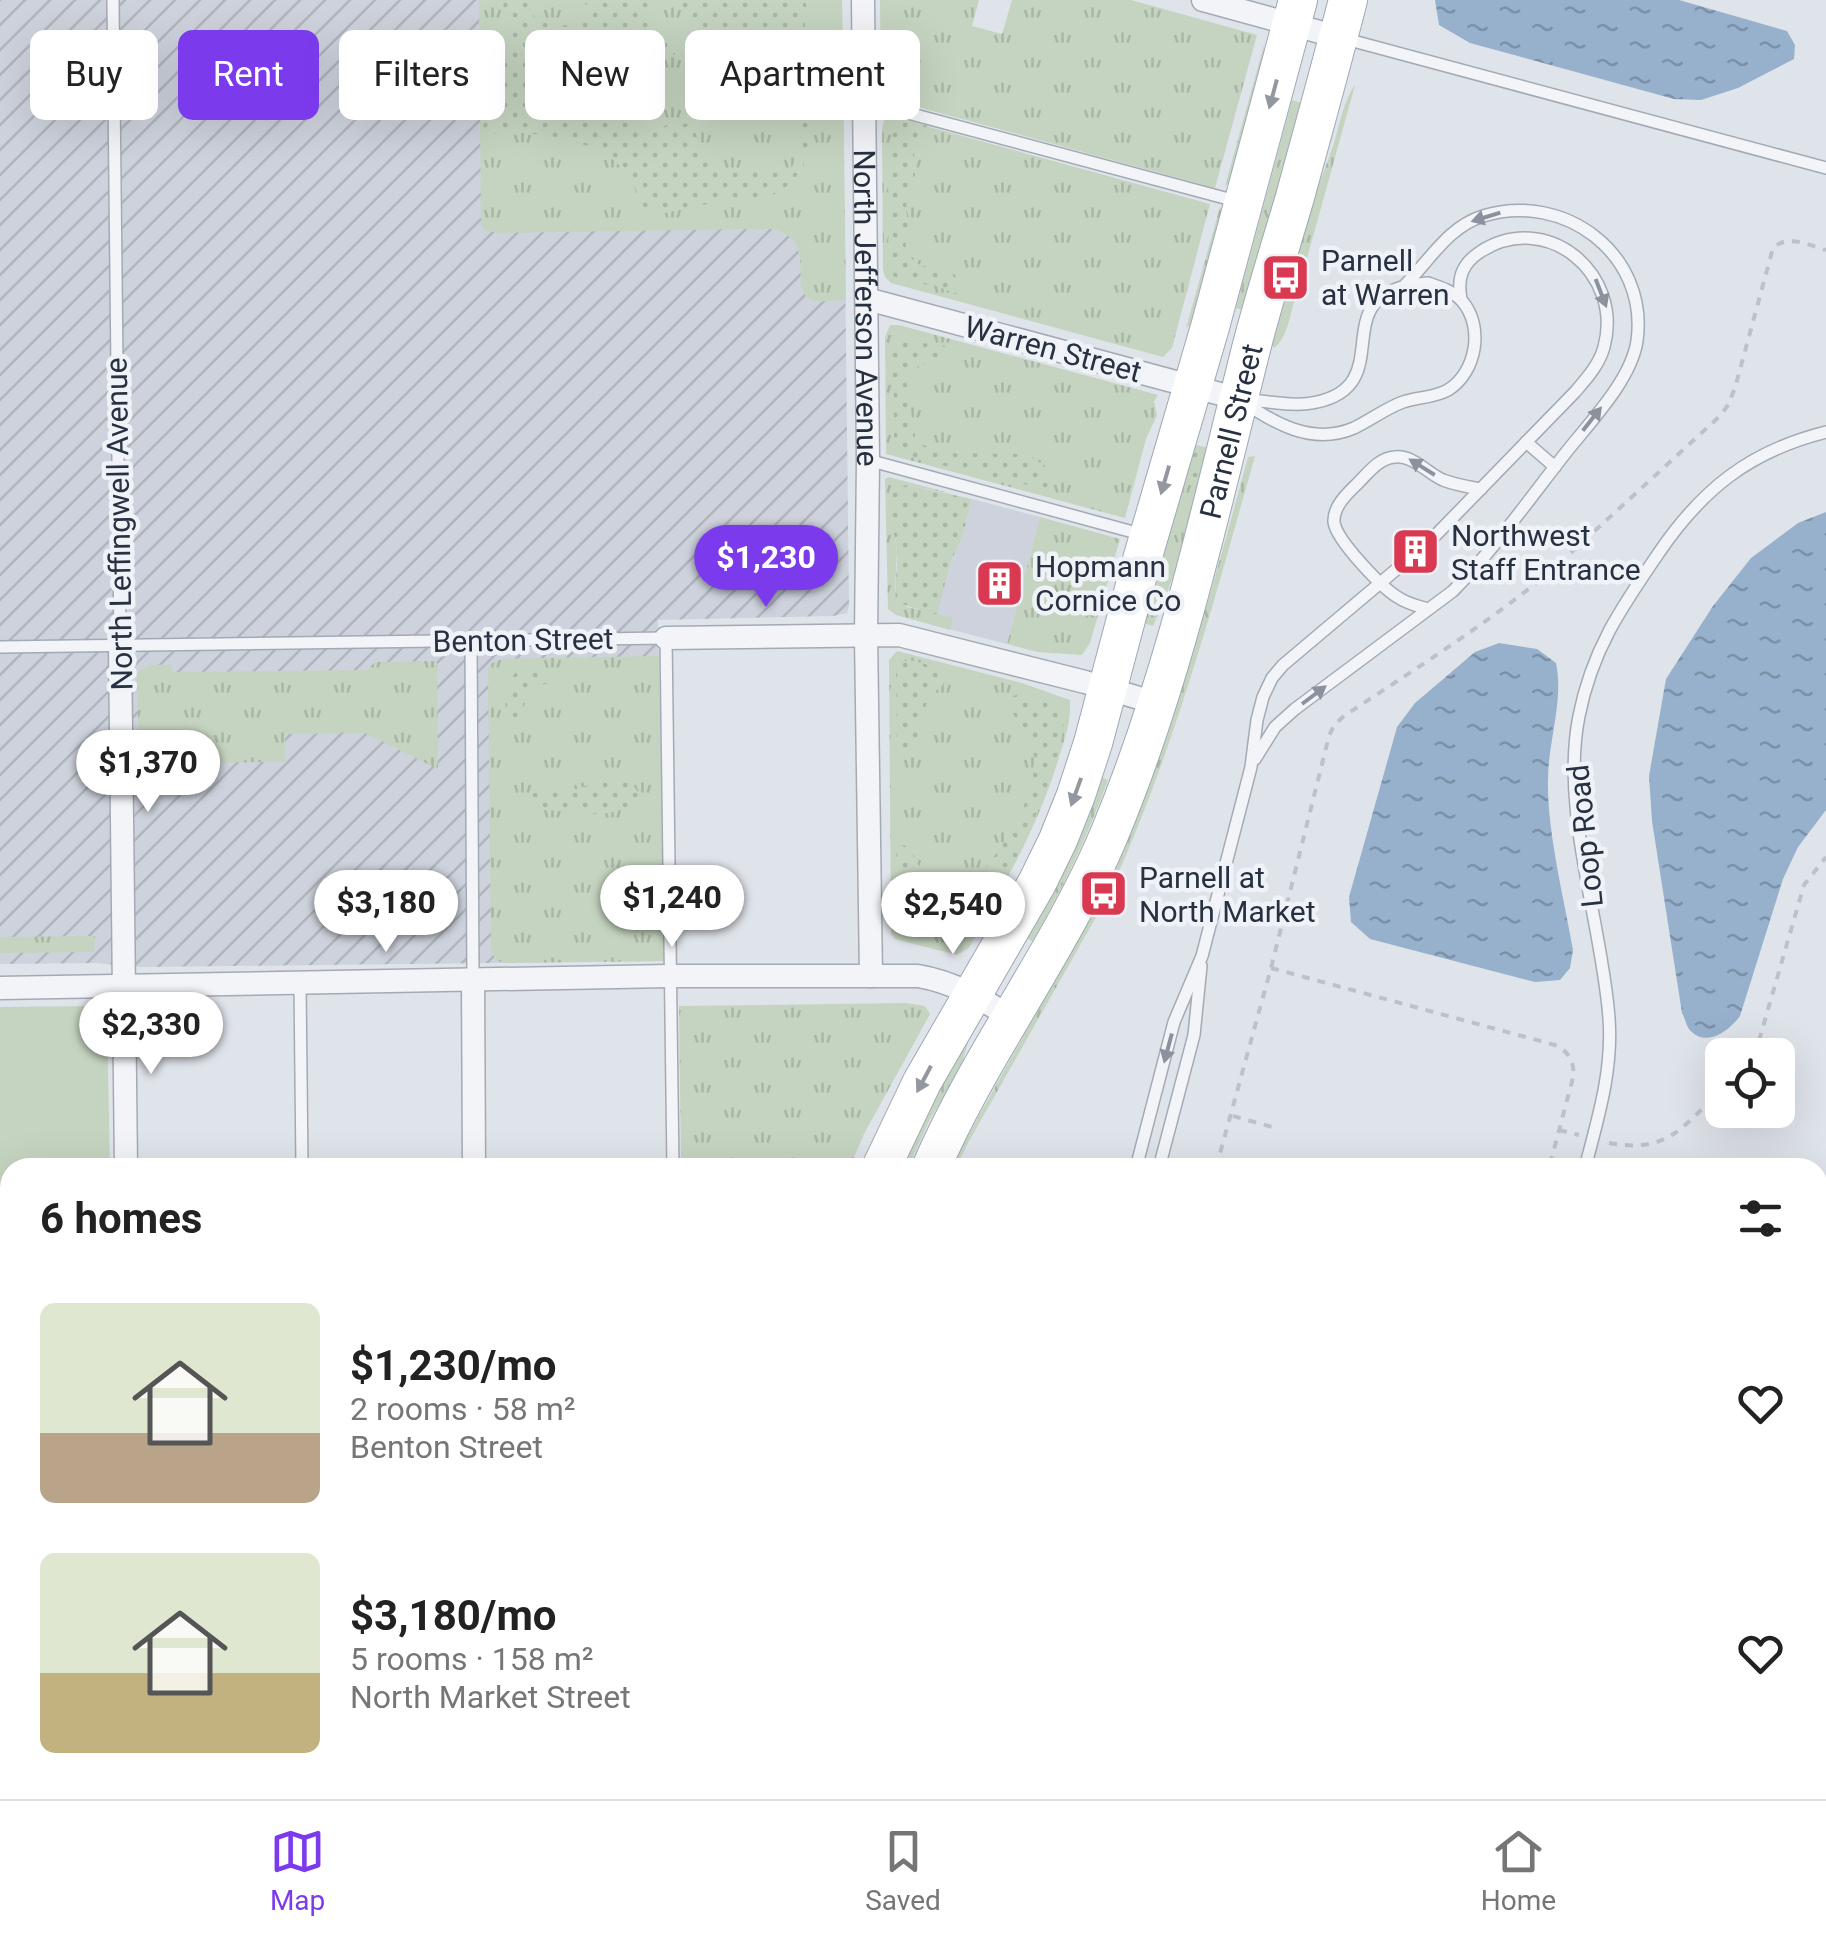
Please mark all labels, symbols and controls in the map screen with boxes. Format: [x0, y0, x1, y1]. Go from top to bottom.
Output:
chip: Buy [30, 30, 158, 120]
chip: Rent [178, 30, 319, 120]
chip: Filters [339, 30, 505, 120]
chip: New [525, 30, 665, 120]
chip: Apartment [685, 30, 920, 120]
one-way arrow [1264, 79, 1280, 110]
street label: North Jefferson Avenue [847, 149, 886, 467]
one-way arrow [1471, 210, 1501, 225]
place label: Parnell at Warren [1321, 243, 1450, 312]
bus stop icon: Parnell at Warren [1260, 251, 1312, 303]
one-way arrow [1594, 278, 1609, 308]
street label: Warren Street [961, 309, 1145, 389]
street label: Parnell Street [1192, 340, 1269, 522]
street label: North Leffingwell Avenue [99, 357, 139, 691]
one-way arrow [1582, 406, 1602, 432]
one-way arrow [1408, 459, 1436, 477]
one-way arrow [1157, 465, 1173, 496]
place label: Northwest Staff Entrance [1451, 518, 1641, 587]
pin: $1,230 [685, 525, 847, 610]
building icon: Northwest Staff Entrance [1390, 526, 1442, 578]
text: $1,230 [716, 538, 816, 576]
place label: Hopmann Cornice Co [1035, 549, 1181, 618]
building icon: Hopmann Cornice Co [974, 557, 1026, 609]
street label: Benton Street [432, 621, 614, 659]
one-way arrow [1301, 685, 1327, 705]
pin: $1,370 [67, 730, 229, 815]
text: $1,370 [98, 743, 198, 781]
street label: Loop Road [1560, 763, 1610, 909]
one-way arrow [1068, 778, 1083, 808]
place label: Parnell at North Market [1139, 860, 1316, 929]
pin: $1,240 [591, 865, 753, 950]
bus stop icon: Parnell at North Market [1078, 868, 1130, 920]
pin: $3,180 [305, 870, 467, 955]
pin: $2,540 [872, 872, 1034, 957]
text: $1,240 [622, 878, 722, 916]
text: $3,180 [336, 883, 436, 921]
text: $2,540 [903, 885, 1003, 923]
pin: $2,330 [70, 992, 232, 1077]
text: $2,330 [101, 1005, 201, 1043]
one-way arrow [1159, 1033, 1175, 1064]
map controls [1705, 1038, 1795, 1128]
button: locate [1705, 1038, 1795, 1128]
one-way arrow [916, 1064, 933, 1093]
icon: filters [1733, 1191, 1788, 1246]
text: 6 homes [40, 1194, 202, 1243]
text: $1,230/mo [350, 1341, 557, 1390]
icon: home [120, 1343, 240, 1463]
icon: heart [1733, 1376, 1788, 1431]
text: 2 rooms · 58 m² [350, 1390, 575, 1428]
text: Benton Street [350, 1428, 543, 1466]
text: $3,180/mo [350, 1591, 557, 1640]
icon: home [120, 1593, 240, 1713]
icon: heart [1733, 1626, 1788, 1681]
text: 5 rooms · 158 m² [350, 1640, 593, 1678]
text: North Market Street [350, 1678, 631, 1716]
tab: Map [270, 1824, 325, 1917]
tab: Saved [865, 1824, 941, 1917]
tab: Home [1481, 1824, 1556, 1917]

